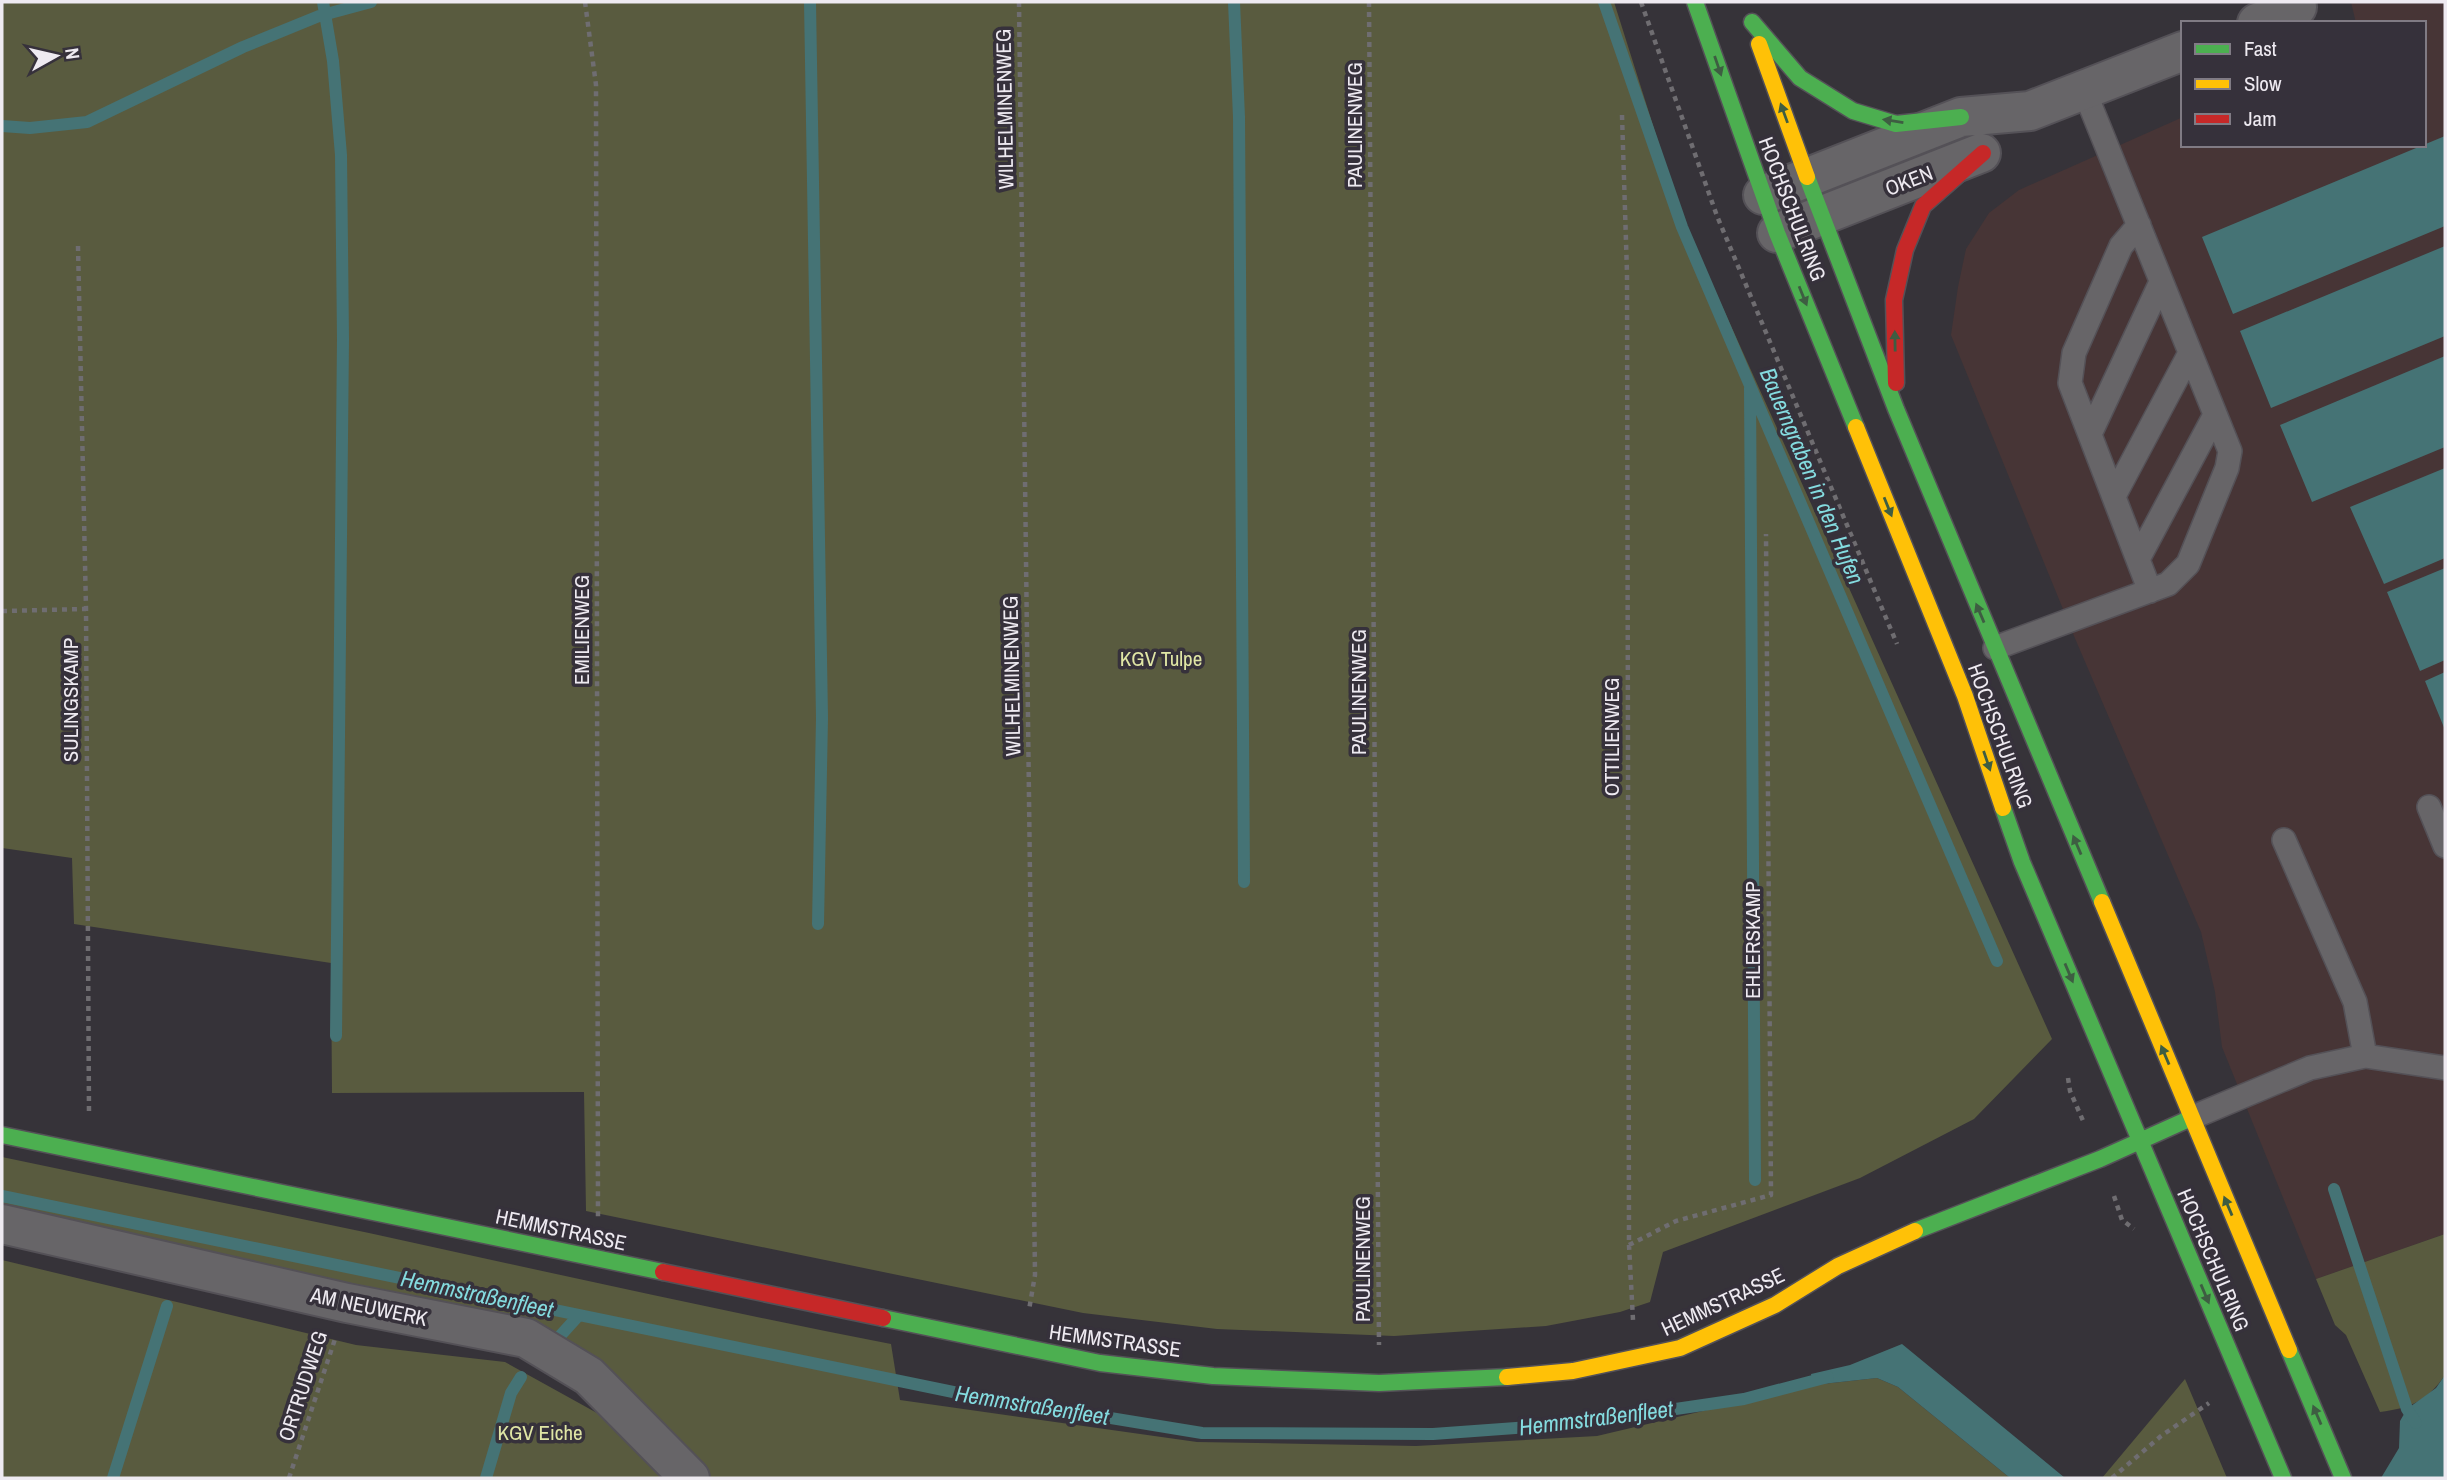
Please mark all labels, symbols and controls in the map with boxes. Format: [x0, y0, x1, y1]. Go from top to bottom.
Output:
north arrow [21, 21, 91, 91]
legend [2181, 21, 2426, 147]
street label: WILHELMINENWEG [989, 28, 1020, 190]
text: Fast [2244, 34, 2277, 63]
text: N [59, 46, 86, 61]
one-way arrow [1713, 56, 1724, 77]
street label: PAULINENWEG [1340, 62, 1369, 188]
text: Slow [2244, 69, 2282, 98]
one-way arrow [1778, 103, 1789, 124]
text: Jam [2244, 104, 2277, 133]
one-way arrow [1882, 115, 1904, 126]
street label: HOCHSCHULRING [1752, 133, 1833, 285]
street label: OKEN [1881, 158, 1937, 203]
one-way arrow [1797, 286, 1808, 307]
one-way arrow [1889, 330, 1901, 352]
water label: Bauerngraben in den Hufen [1753, 363, 1872, 589]
one-way arrow [1883, 497, 1894, 518]
street label: EMILIENWEG [567, 575, 596, 685]
street label: WILHELMINENWEG [996, 595, 1027, 757]
one-way arrow [1975, 602, 1986, 623]
street label: PAULINENWEG [1344, 629, 1373, 755]
street label: SULINGSKAMP [56, 638, 85, 762]
park label: KGV Tulpe [1120, 644, 1202, 673]
street label: HOCHSCHULRING [1961, 659, 2040, 812]
street label: OTTILIENWEG [1597, 678, 1626, 796]
one-way arrow [1982, 750, 1993, 771]
one-way arrow [2072, 835, 2083, 856]
street label: EHLERSKAMP [1738, 881, 1767, 999]
one-way arrow [2064, 963, 2075, 984]
one-way arrow [2159, 1045, 2170, 1066]
street label: HOCHSCHULRING [2170, 1184, 2257, 1335]
one-way arrow [2223, 1195, 2234, 1216]
street label: PAULINENWEG [1348, 1196, 1377, 1322]
street label: HEMMSTRASSE [493, 1202, 629, 1258]
street label: HEMMSTRASSE [1656, 1260, 1789, 1343]
water label: Hemmstraßenfleet [398, 1262, 557, 1325]
street label: AM NEUWERK [307, 1280, 431, 1333]
one-way arrow [2200, 1284, 2211, 1305]
street label: HEMMSTRASSE [1047, 1317, 1183, 1364]
street label: ORTRUDWEG [271, 1327, 334, 1445]
water label: Hemmstraßenfleet [953, 1377, 1112, 1432]
water label: Hemmstraßenfleet [1517, 1393, 1676, 1442]
one-way arrow [2311, 1405, 2322, 1426]
park label: KGV Eiche [497, 1418, 583, 1447]

